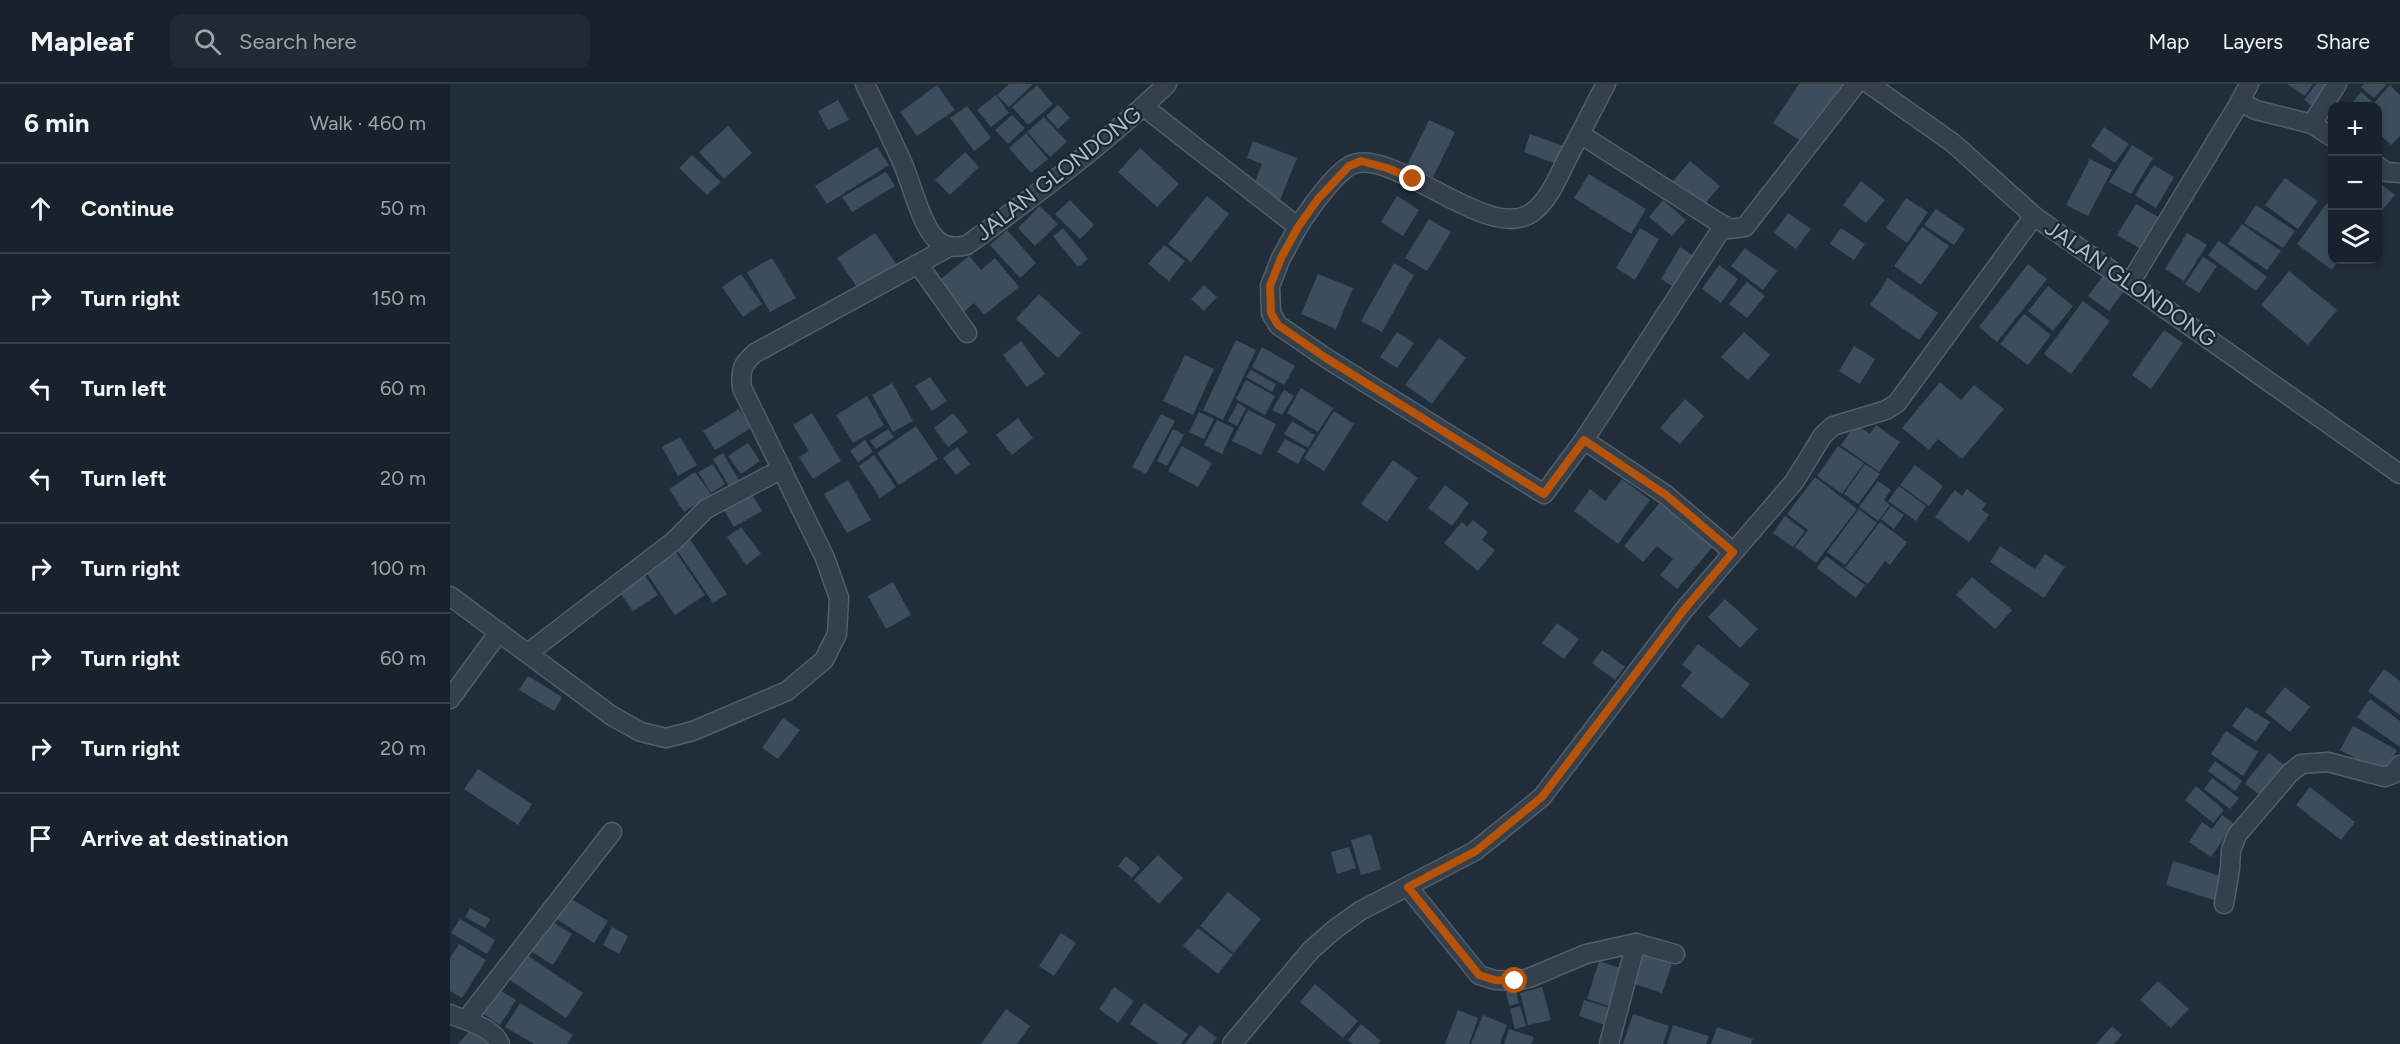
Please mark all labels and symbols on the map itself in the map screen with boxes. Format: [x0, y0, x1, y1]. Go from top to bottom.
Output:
street label: JALAN GLONDONG [970, 100, 1147, 246]
route end [1399, 165, 1425, 191]
street label: JALAN GLONDONG [2040, 214, 2222, 353]
route start [1501, 967, 1527, 993]

